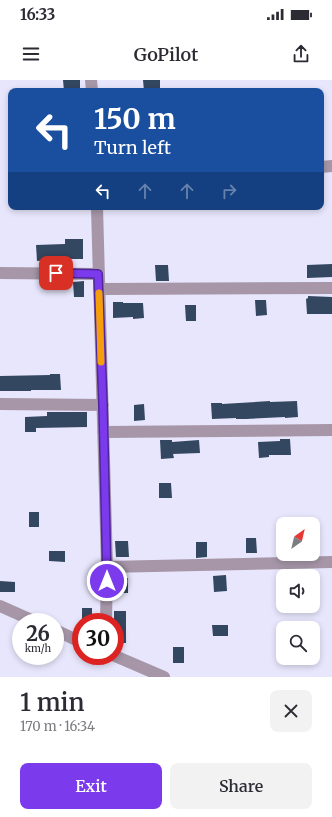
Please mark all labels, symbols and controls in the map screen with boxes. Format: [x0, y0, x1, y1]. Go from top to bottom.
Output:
text: 16:33 [20, 5, 55, 24]
icon: menu [20, 43, 42, 65]
text: GoPilot [134, 43, 198, 66]
icon: share [290, 43, 312, 65]
text: 150 m [94, 101, 176, 137]
icon: left [28, 104, 80, 156]
text: Turn left [94, 136, 171, 159]
icon: left [92, 180, 114, 202]
icon: ahead [134, 180, 156, 202]
icon: ahead [176, 180, 198, 202]
icon: right [218, 180, 240, 202]
pin [39, 256, 73, 290]
icon: arrive [45, 262, 67, 284]
north arrow [276, 517, 320, 561]
map controls [276, 517, 320, 665]
position arrow [86, 560, 128, 602]
button: sound [276, 569, 320, 613]
speed limit sign: 30 [72, 613, 124, 665]
text: 26 [26, 621, 50, 646]
button: search [276, 621, 320, 665]
text: km/h [25, 642, 51, 655]
text: 1 min [20, 687, 85, 718]
button: close [270, 690, 312, 732]
text: 170 m · 16:34 [20, 718, 95, 735]
button: Exit [20, 763, 162, 809]
button: Share [170, 763, 312, 809]

